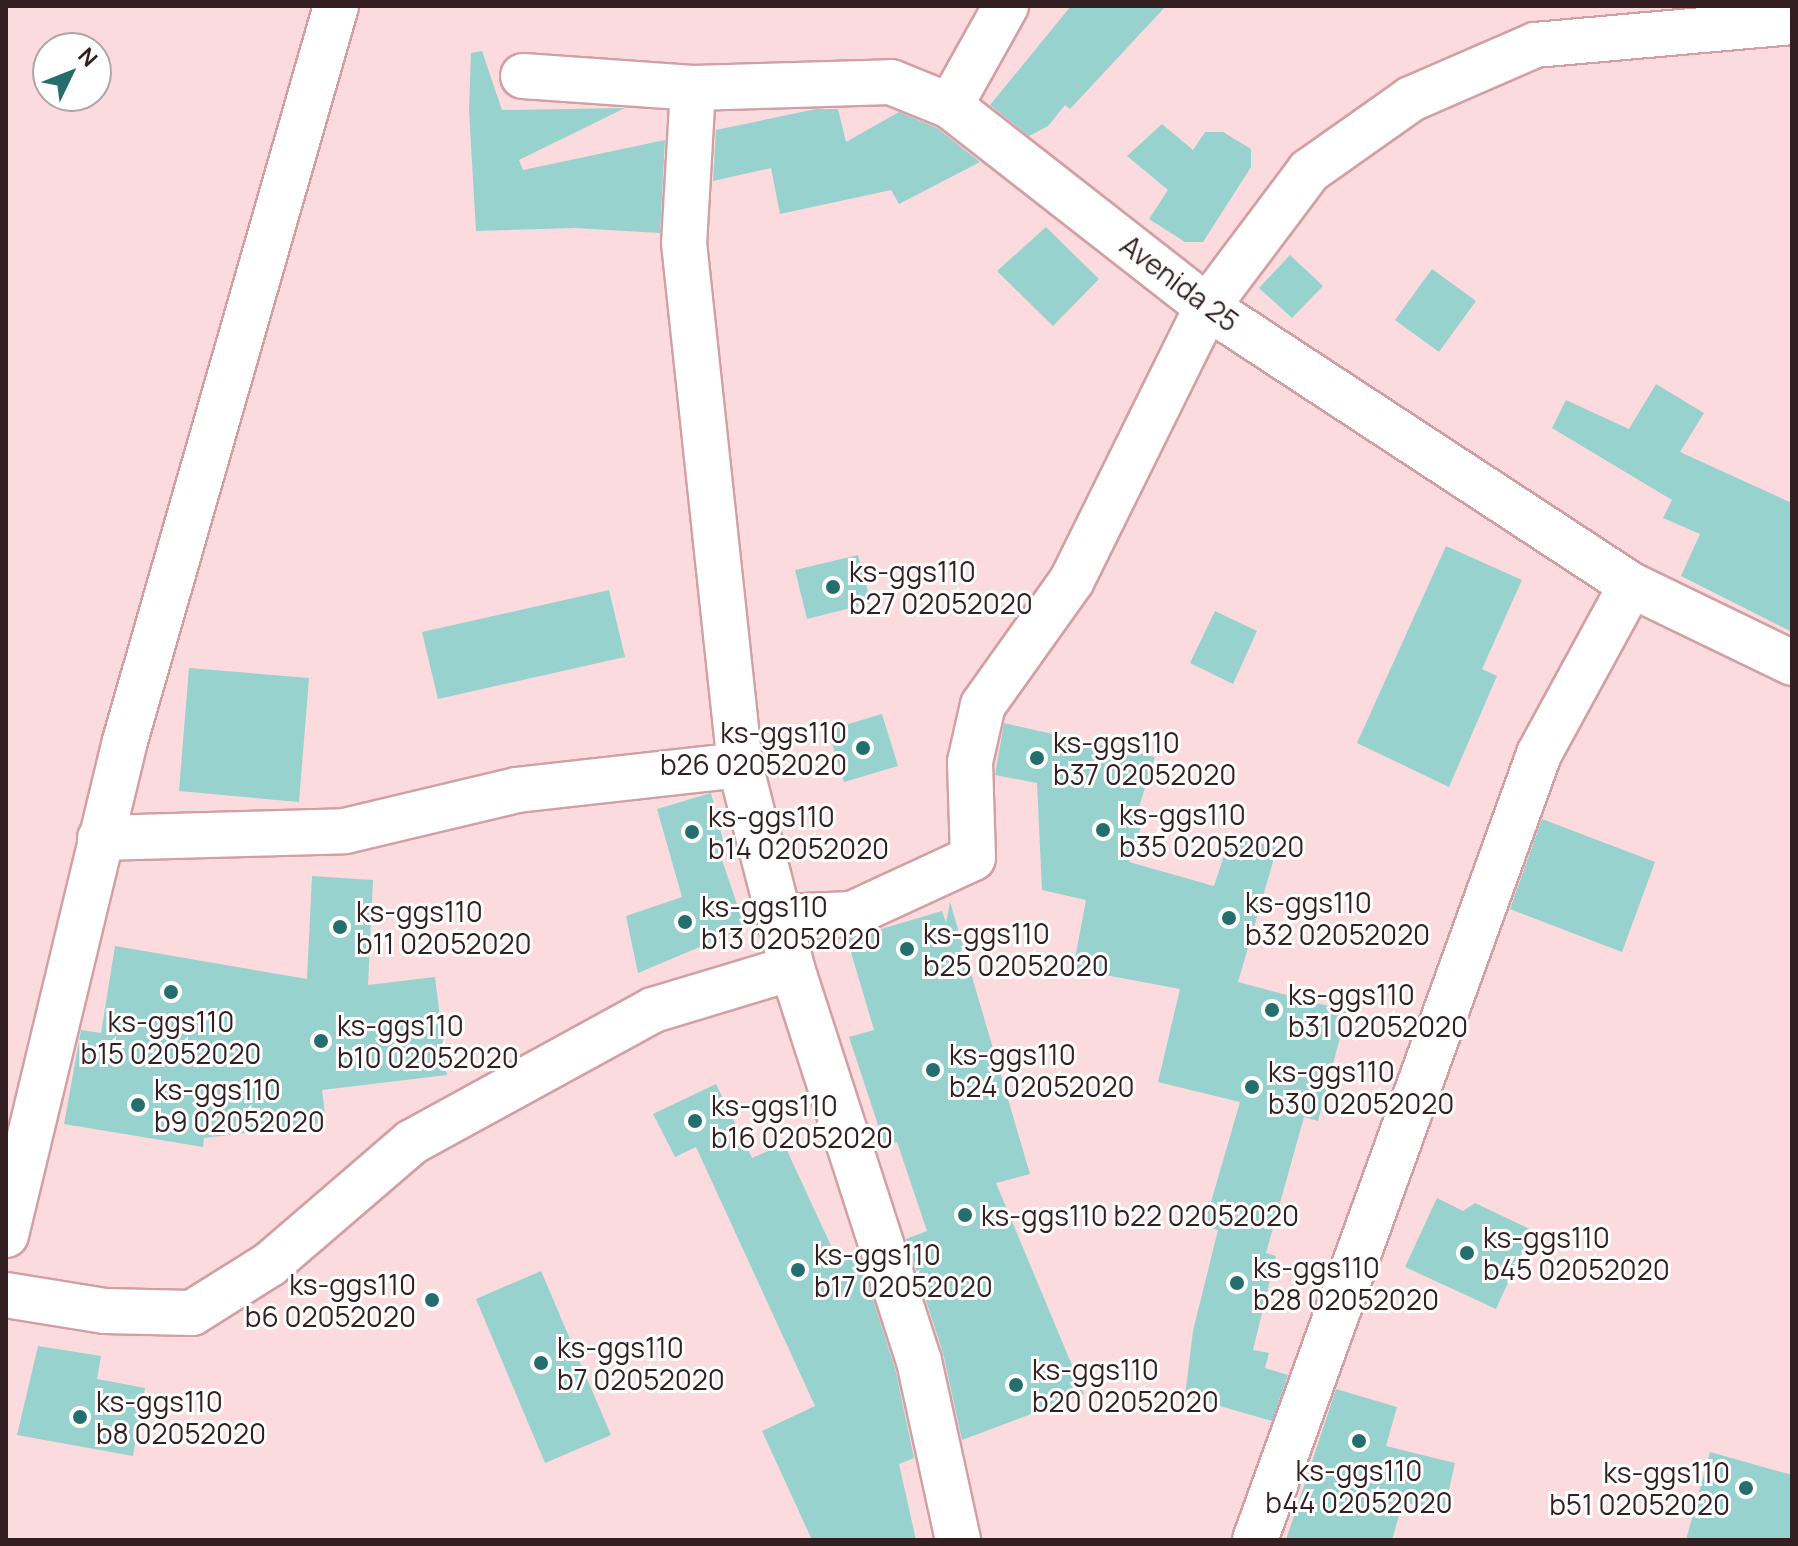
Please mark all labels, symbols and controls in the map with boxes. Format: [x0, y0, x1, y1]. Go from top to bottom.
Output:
north arrow [32, 32, 112, 112]
text: N [72, 41, 104, 73]
street label: Avenida 25 [1114, 228, 1246, 338]
place label: ks-ggs110 b27 02052020 [849, 554, 1033, 620]
marker: ks-ggs110 b27 02052020 [824, 578, 842, 596]
place label: ks-ggs110 b26 02052020 [660, 715, 847, 781]
place label: ks-ggs110 b37 02052020 [1053, 725, 1236, 791]
marker: ks-ggs110 b26 02052020 [854, 739, 872, 757]
marker: ks-ggs110 b37 02052020 [1028, 749, 1046, 767]
place label: ks-ggs110 b35 02052020 [1119, 797, 1304, 863]
place label: ks-ggs110 b14 02052020 [708, 799, 889, 865]
marker: ks-ggs110 b35 02052020 [1094, 821, 1112, 839]
marker: ks-ggs110 b14 02052020 [683, 823, 701, 841]
place label: ks-ggs110 b32 02052020 [1245, 885, 1430, 951]
place label: ks-ggs110 b13 02052020 [701, 889, 881, 955]
place label: ks-ggs110 b11 02052020 [356, 894, 532, 960]
marker: ks-ggs110 b32 02052020 [1220, 909, 1238, 927]
marker: ks-ggs110 b13 02052020 [676, 913, 694, 931]
place label: ks-ggs110 b25 02052020 [923, 916, 1109, 982]
marker: ks-ggs110 b11 02052020 [331, 918, 349, 936]
marker: ks-ggs110 b25 02052020 [898, 940, 916, 958]
place label: ks-ggs110 b31 02052020 [1288, 977, 1468, 1043]
marker: ks-ggs110 b15 02052020 [162, 983, 180, 1001]
marker: ks-ggs110 b31 02052020 [1263, 1001, 1281, 1019]
place label: ks-ggs110 b15 02052020 [81, 1004, 261, 1070]
place label: ks-ggs110 b10 02052020 [337, 1008, 519, 1074]
marker: ks-ggs110 b10 02052020 [312, 1032, 330, 1050]
place label: ks-ggs110 b24 02052020 [949, 1037, 1135, 1103]
place label: ks-ggs110 b30 02052020 [1268, 1054, 1454, 1120]
marker: ks-ggs110 b24 02052020 [924, 1061, 942, 1079]
place label: ks-ggs110 b9 02052020 [154, 1072, 325, 1138]
marker: ks-ggs110 b30 02052020 [1243, 1078, 1261, 1096]
place label: ks-ggs110 b16 02052020 [711, 1088, 893, 1154]
marker: ks-ggs110 b9 02052020 [129, 1096, 147, 1114]
marker: ks-ggs110 b16 02052020 [686, 1112, 704, 1130]
place label: ks-ggs110 b22 02052020 [981, 1198, 1299, 1232]
marker: ks-ggs110 b22 02052020 [956, 1206, 974, 1224]
place label: ks-ggs110 b45 02052020 [1483, 1220, 1670, 1286]
place label: ks-ggs110 b17 02052020 [814, 1237, 993, 1303]
marker: ks-ggs110 b45 02052020 [1458, 1244, 1476, 1262]
place label: ks-ggs110 b28 02052020 [1253, 1250, 1439, 1316]
marker: ks-ggs110 b17 02052020 [789, 1261, 807, 1279]
place label: ks-ggs110 b6 02052020 [245, 1267, 416, 1333]
marker: ks-ggs110 b28 02052020 [1228, 1274, 1246, 1292]
marker: ks-ggs110 b6 02052020 [423, 1291, 441, 1309]
place label: ks-ggs110 b7 02052020 [557, 1330, 725, 1396]
place label: ks-ggs110 b20 02052020 [1032, 1352, 1219, 1418]
marker: ks-ggs110 b7 02052020 [532, 1354, 550, 1372]
marker: ks-ggs110 b20 02052020 [1007, 1376, 1025, 1394]
place label: ks-ggs110 b8 02052020 [96, 1384, 266, 1450]
marker: ks-ggs110 b8 02052020 [71, 1408, 89, 1426]
marker: ks-ggs110 b44 02052020 [1350, 1432, 1368, 1450]
place label: ks-ggs110 b44 02052020 [1265, 1453, 1453, 1519]
place label: ks-ggs110 b51 02052020 [1549, 1455, 1730, 1521]
marker: ks-ggs110 b51 02052020 [1737, 1479, 1755, 1497]

